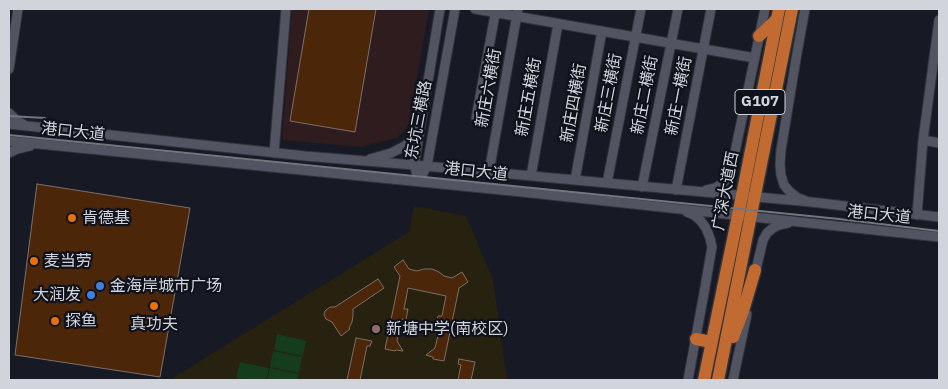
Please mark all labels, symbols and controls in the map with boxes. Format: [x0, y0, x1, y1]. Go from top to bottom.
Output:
street label: 新庄六横街 [473, 47, 505, 129]
street label: 新庄三横街 [592, 52, 626, 134]
street label: 新庄二横街 [628, 54, 662, 136]
street label: 新庄一横街 [662, 55, 696, 137]
street label: 新庄五横街 [513, 56, 545, 138]
street label: 新庄四横街 [558, 62, 590, 144]
street label: 东坑三横路 [402, 79, 436, 161]
road number: G107 [735, 90, 785, 114]
street label: 港口大道 [40, 119, 106, 145]
street label: 广深大道西 [709, 150, 743, 232]
street label: 港口大道 [443, 159, 509, 185]
street label: 港口大道 [846, 202, 912, 228]
place label: 肯德基 [82, 208, 130, 228]
marker: 肯德基 [66, 212, 78, 224]
place label: 麦当劳 [44, 251, 92, 271]
marker: 麦当劳 [28, 255, 40, 267]
place label: 金海岸城市广场 [110, 276, 222, 296]
marker: 金海岸城市广场 [94, 280, 106, 292]
place label: 大润发 [33, 285, 81, 305]
marker: 大润发 [85, 289, 97, 301]
marker: 真功夫 [148, 300, 160, 312]
place label: 探鱼 [65, 311, 97, 331]
place label: 真功夫 [130, 314, 178, 334]
marker: 探鱼 [49, 315, 61, 327]
place label: 新塘中学(南校区) [386, 319, 509, 339]
marker: 新塘中学(南校区) [370, 323, 382, 335]

